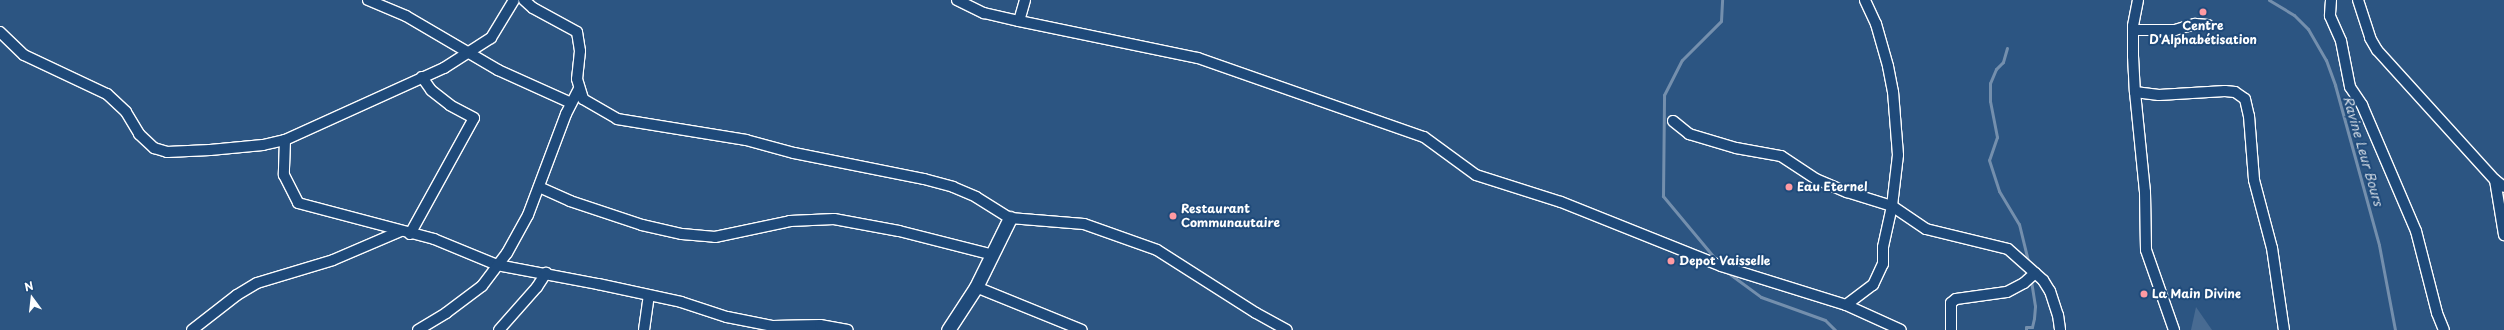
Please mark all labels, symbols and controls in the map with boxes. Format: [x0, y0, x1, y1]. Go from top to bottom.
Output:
marker: Centre D'Alphabétisation [2198, 7, 2208, 17]
place label: Centre D'Alphabétisation [2149, 19, 2257, 47]
water label: Ravine Leur Bours [2340, 94, 2386, 208]
place label: Eau Eternel [1797, 180, 1867, 194]
marker: Eau Eternel [1784, 182, 1794, 192]
place label: Restaurant Communautaire [1181, 202, 1280, 230]
marker: Restaurant Communautaire [1168, 211, 1178, 221]
place label: Depot Vaisselle [1679, 254, 1771, 268]
marker: Depot Vaisselle [1666, 256, 1676, 266]
text: N [22, 277, 35, 295]
north arrow [12, 278, 52, 318]
place label: La Main Divine [2152, 287, 2242, 301]
marker: La Main Divine [2139, 289, 2149, 299]

